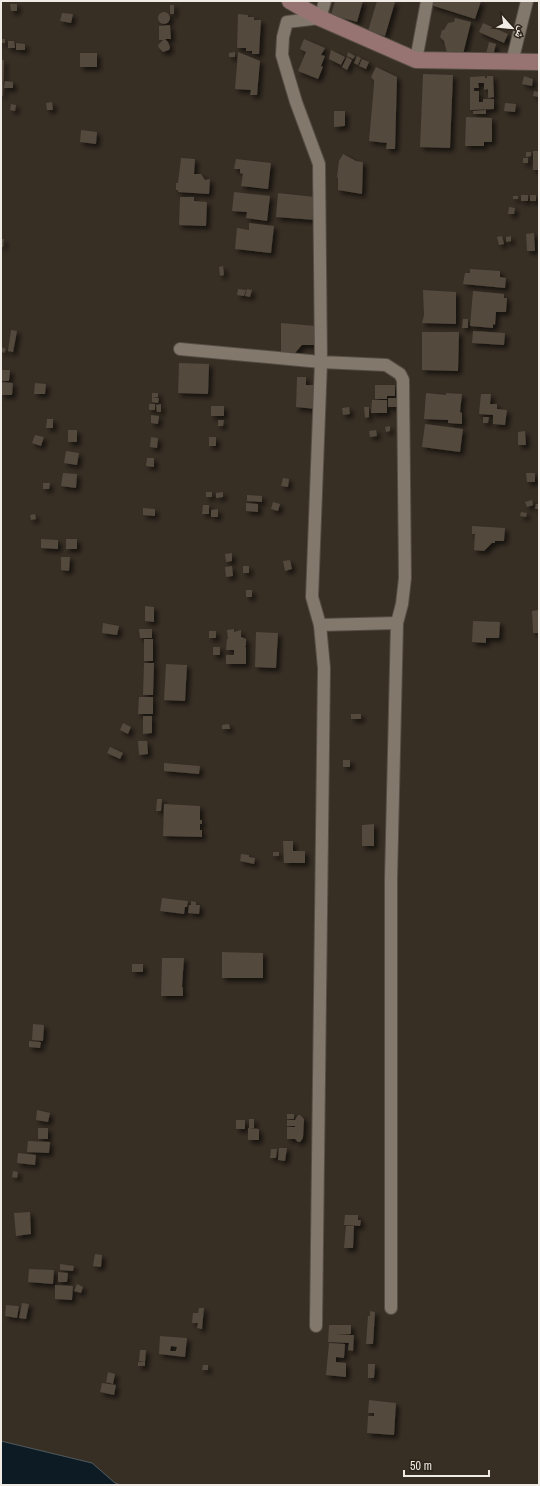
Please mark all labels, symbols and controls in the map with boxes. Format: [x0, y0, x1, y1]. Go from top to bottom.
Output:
north arrow [492, 8, 532, 48]
text: ش [511, 24, 530, 41]
scale bar [404, 1452, 489, 1478]
text: 50 m [410, 1458, 432, 1474]

